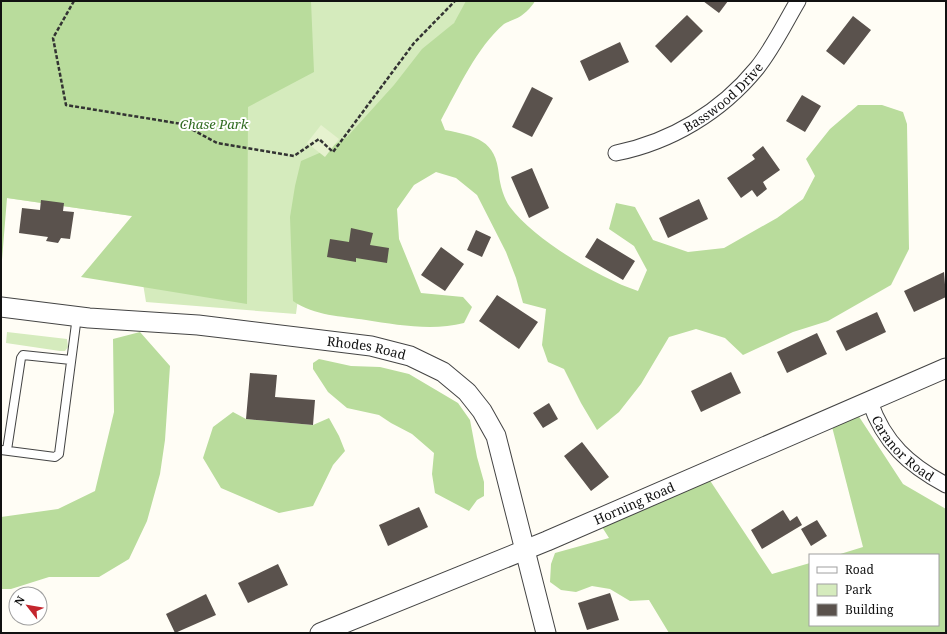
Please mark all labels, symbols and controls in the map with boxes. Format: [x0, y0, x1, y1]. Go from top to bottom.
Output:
street label: Basswood Drive [680, 59, 767, 136]
park label: Chase Park [180, 115, 249, 133]
street label: Rhodes Road [326, 332, 408, 364]
street label: Caranor Road [868, 412, 938, 485]
street label: Horning Road [591, 478, 678, 529]
legend [809, 554, 939, 626]
text: Road [845, 561, 875, 578]
text: Park [845, 581, 873, 598]
north arrow [8, 586, 48, 626]
text: N [10, 593, 28, 608]
text: Building [845, 601, 894, 618]

